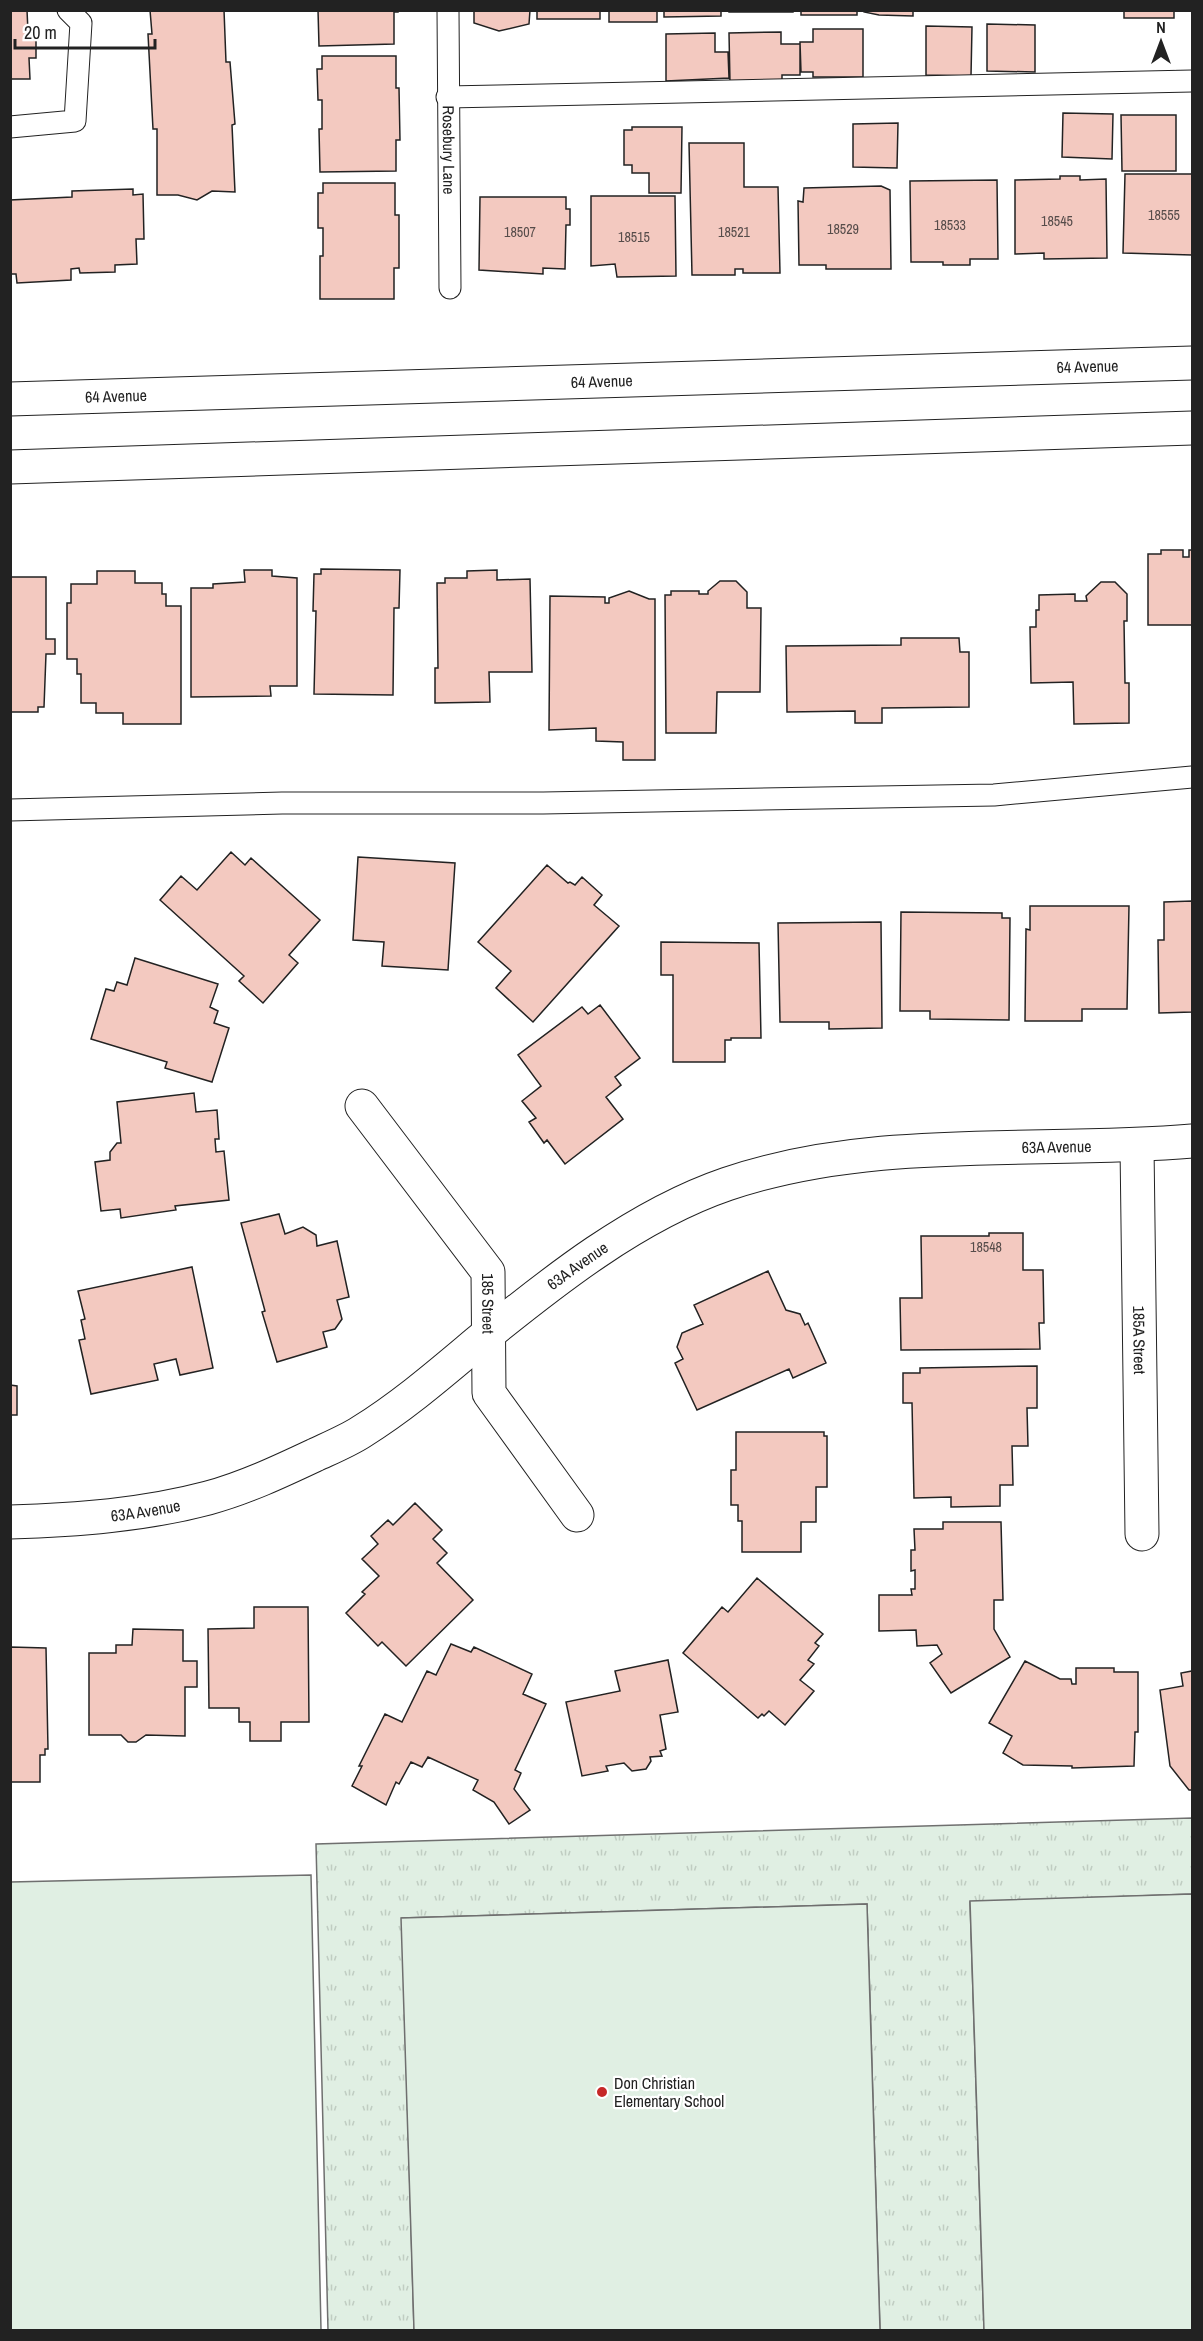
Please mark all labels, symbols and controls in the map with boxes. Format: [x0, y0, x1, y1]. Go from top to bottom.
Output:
scale bar [15, 12, 154, 50]
north arrow [1131, 12, 1191, 72]
text: N [1156, 16, 1166, 38]
text: 20 m [24, 20, 57, 45]
street label: Rosebury Lane [438, 105, 460, 195]
house number: 18555 [1148, 206, 1180, 224]
house number: 18545 [1041, 212, 1073, 230]
house number: 18533 [934, 216, 966, 234]
house number: 18529 [827, 220, 859, 238]
house number: 18507 [504, 223, 536, 241]
house number: 18521 [718, 223, 751, 241]
house number: 18515 [618, 228, 650, 246]
street label: 64 Avenue [1056, 354, 1119, 378]
street label: 64 Avenue [570, 369, 633, 393]
street label: 64 Avenue [85, 384, 147, 408]
street label: 63A Avenue [1021, 1135, 1092, 1158]
street label: 63A Avenue [542, 1236, 612, 1295]
house number: 18548 [970, 1238, 1002, 1256]
street label: 185 Street [477, 1273, 500, 1334]
street label: 185A Street [1128, 1306, 1151, 1375]
street label: 63A Avenue [110, 1494, 182, 1526]
place label: Don Christian Elementary School [614, 2072, 724, 2112]
marker: Don Christian Elementary School [595, 2085, 609, 2099]

